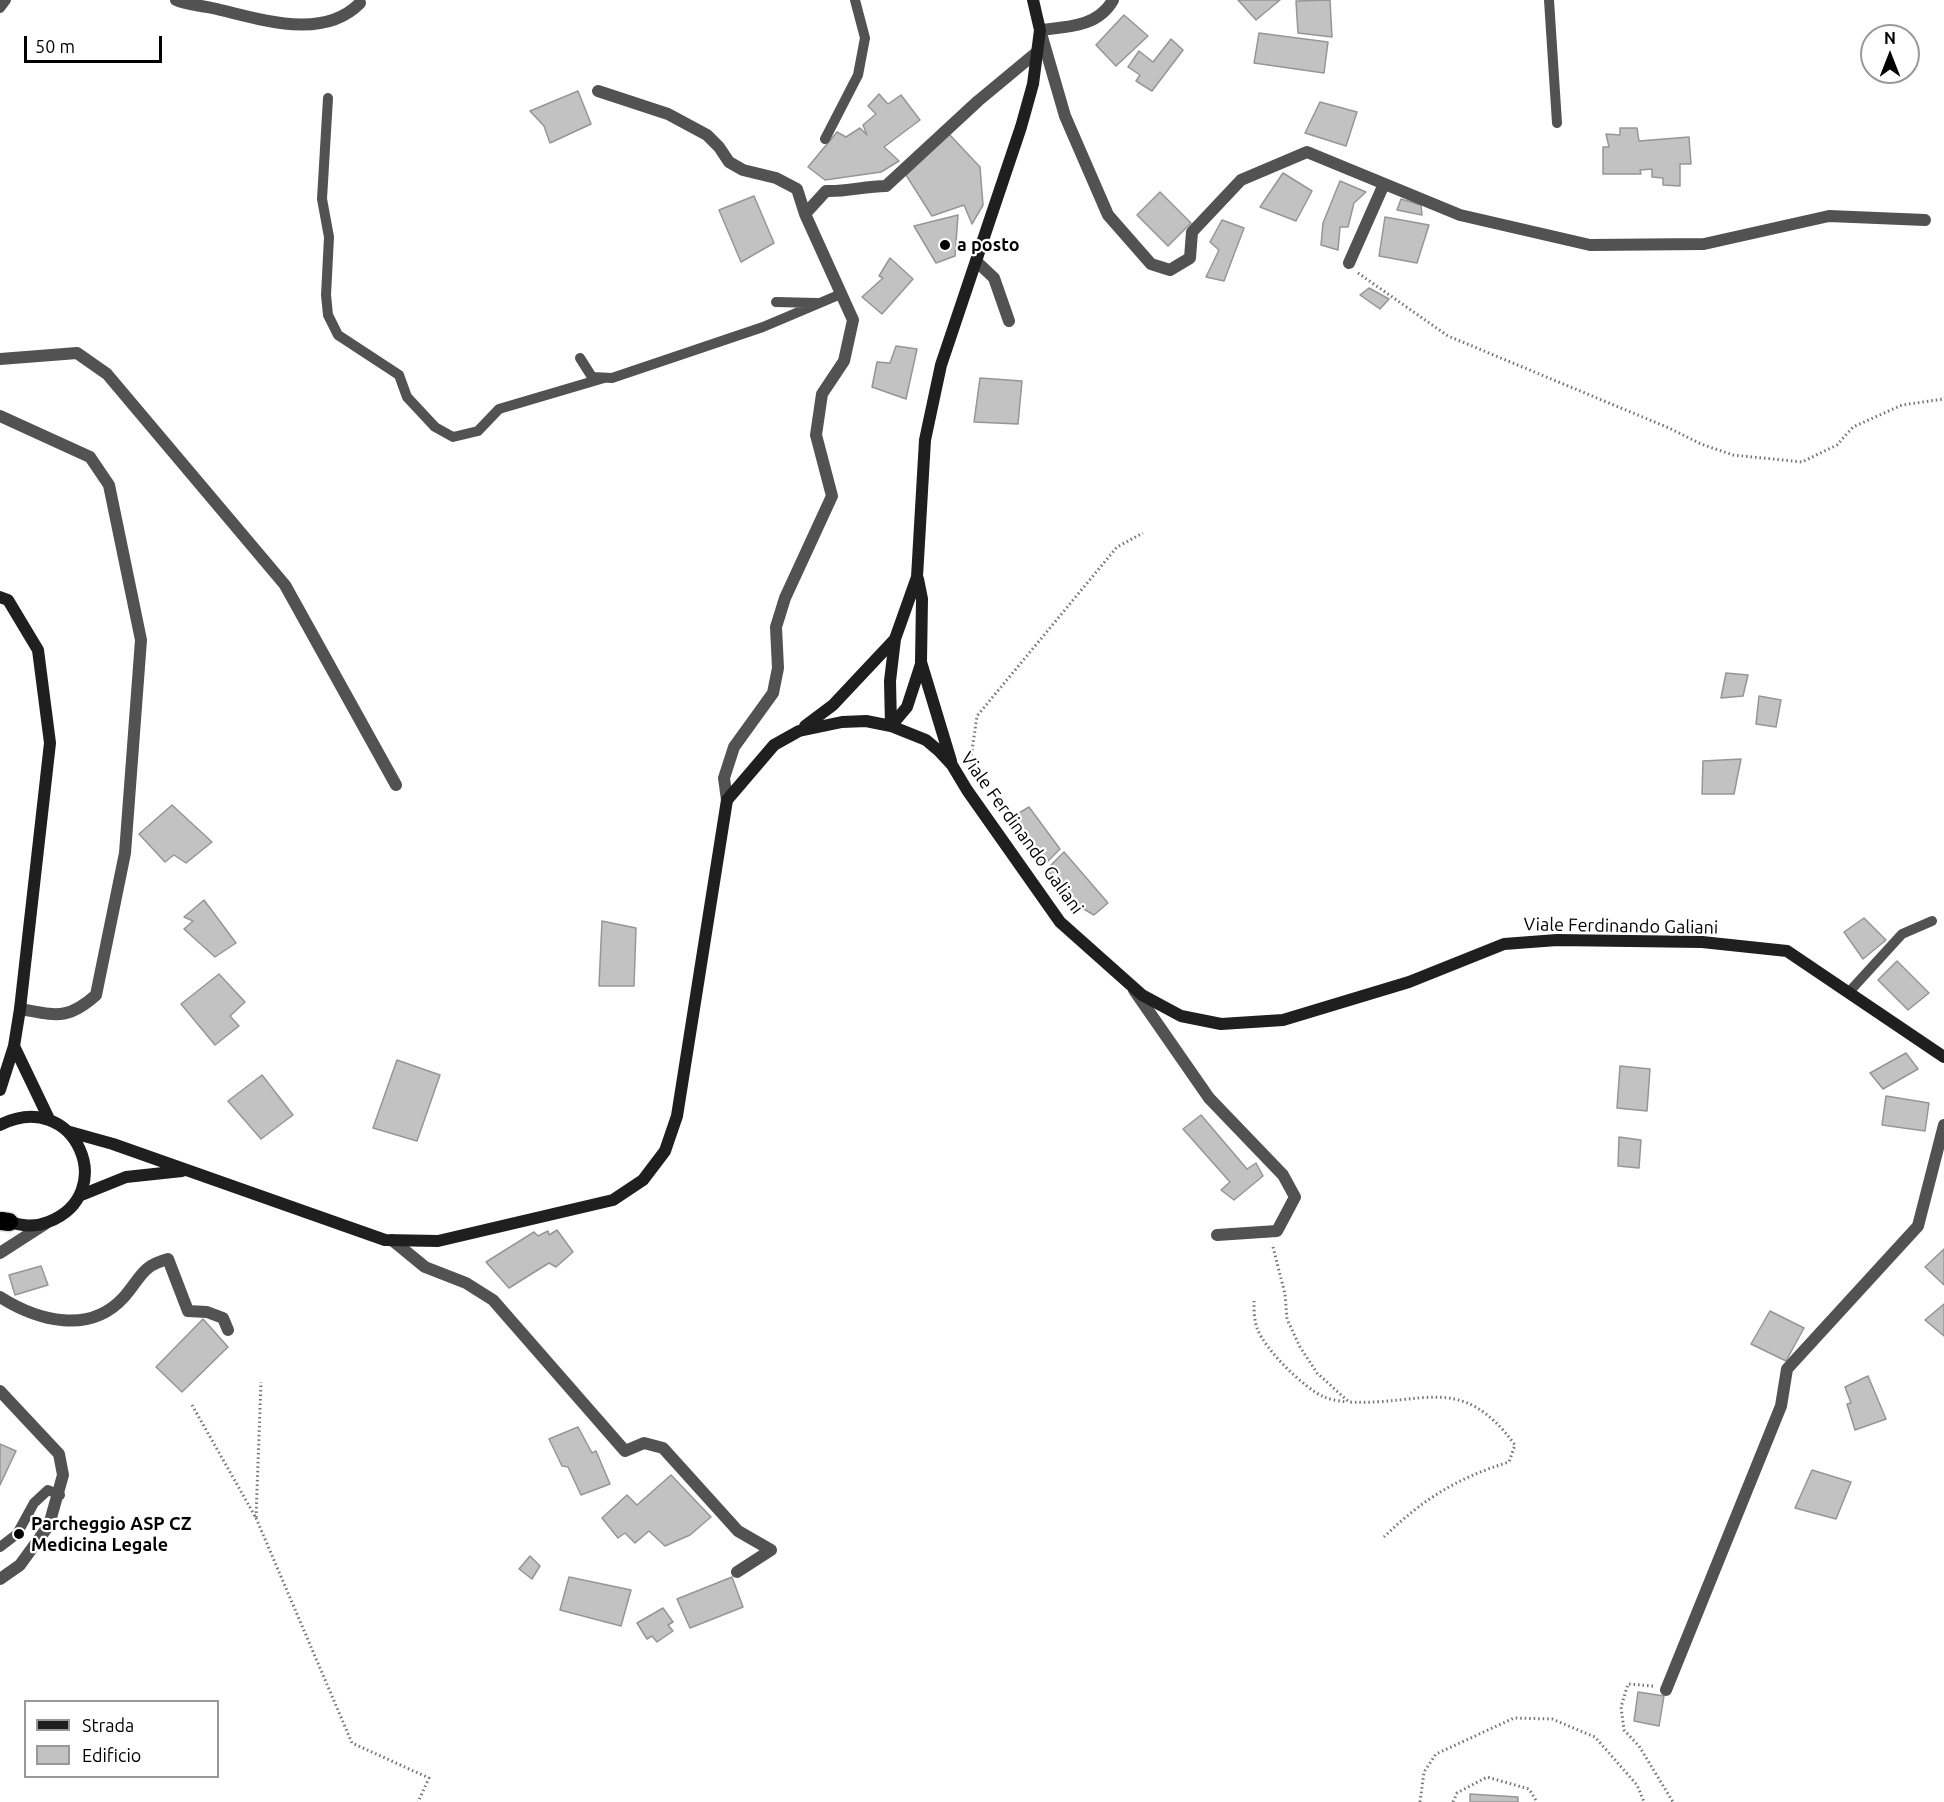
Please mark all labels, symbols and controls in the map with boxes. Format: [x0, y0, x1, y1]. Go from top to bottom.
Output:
scale bar [27, 24, 165, 62]
north arrow [1860, 24, 1920, 84]
text: N [1884, 29, 1896, 47]
text: 50 m [35, 36, 75, 56]
place label: a posto [957, 234, 1019, 256]
marker: a posto [938, 238, 952, 252]
street label: Viale Ferdinando Galiani [956, 748, 1088, 918]
street label: Viale Ferdinando Galiani [1523, 914, 1719, 938]
place label: Parcheggio ASP CZ Medicina Legale [31, 1513, 192, 1556]
marker: Parcheggio ASP CZ Medicina Legale [12, 1527, 26, 1541]
legend [24, 1700, 219, 1778]
text: Strada [82, 1715, 134, 1735]
text: Edificio [82, 1745, 141, 1765]

